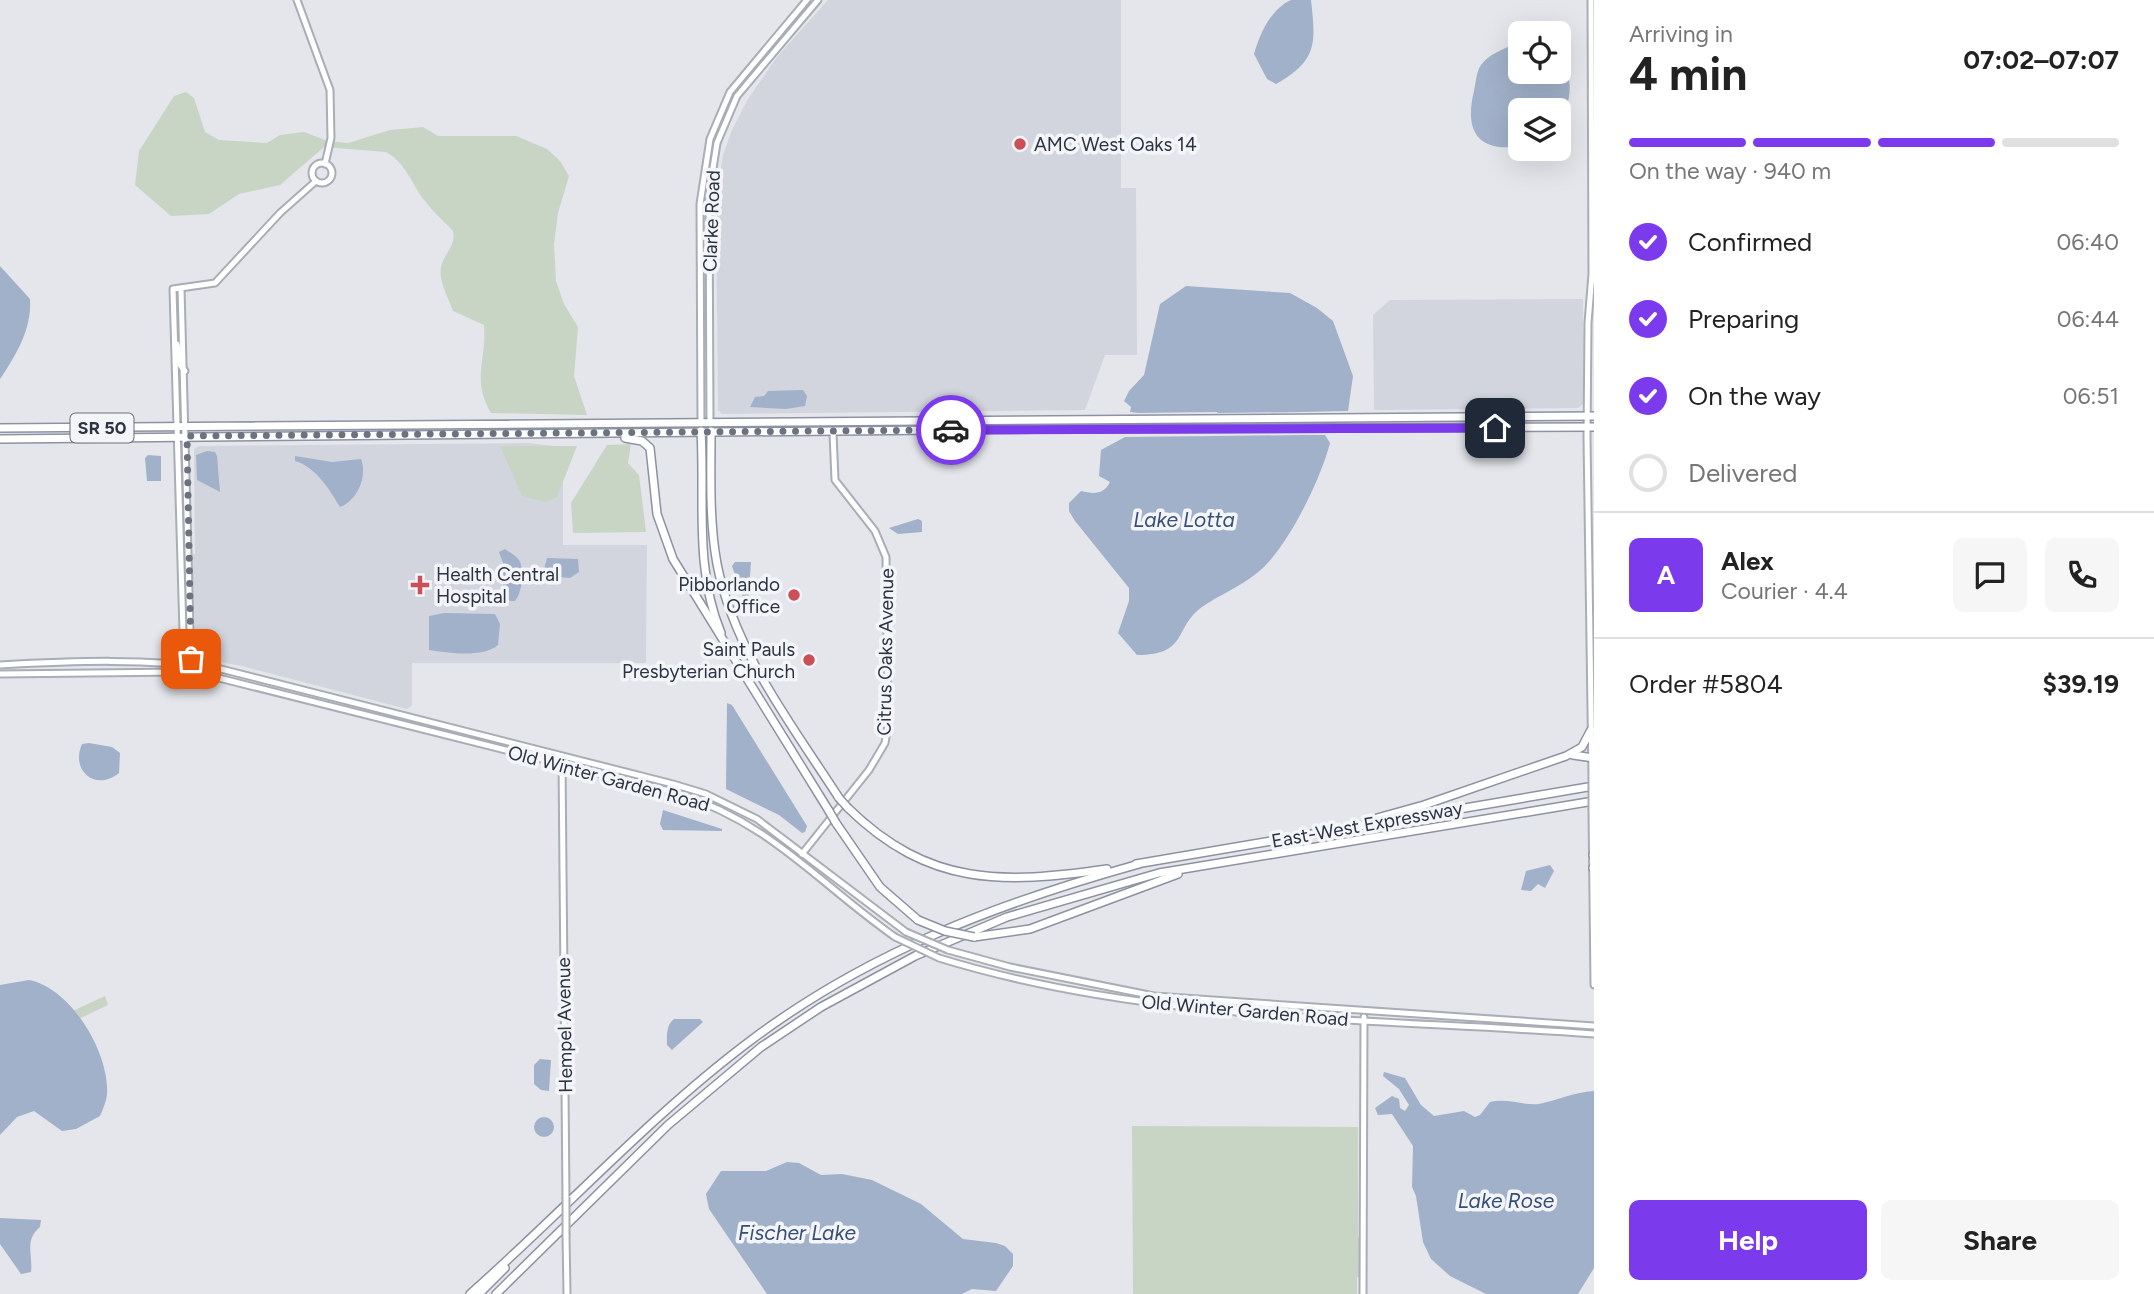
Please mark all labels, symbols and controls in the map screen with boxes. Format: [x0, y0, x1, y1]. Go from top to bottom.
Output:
text: Arriving in [1629, 20, 1733, 48]
map controls [1508, 21, 1571, 161]
button: locate [1508, 21, 1571, 84]
text: 07:02–07:07 [1963, 44, 2119, 76]
text: 4 min [1629, 46, 1747, 102]
button: layers [1508, 98, 1571, 161]
place label: AMC West Oaks 14 [1034, 133, 1197, 156]
marker: AMC West Oaks 14 [1012, 136, 1028, 152]
text: On the way · 940 m [1629, 157, 1831, 185]
street label: Clarke Road [698, 170, 725, 272]
icon: check [1629, 223, 1667, 261]
text: Confirmed [1688, 226, 1812, 258]
text: 06:40 [2056, 228, 2119, 256]
icon: check [1629, 300, 1667, 338]
text: Preparing [1688, 303, 1799, 335]
text: 06:44 [2057, 305, 2119, 333]
icon: check [1629, 377, 1667, 415]
text: On the way [1688, 380, 1821, 412]
text: 06:51 [2063, 382, 2119, 410]
courier [916, 395, 986, 465]
pin [1465, 398, 1525, 458]
icon: home [1476, 409, 1514, 447]
icon: car [932, 411, 970, 449]
road number: SR 50 [70, 414, 134, 442]
text: Delivered [1688, 457, 1797, 489]
water label: Lake Lotta [1133, 507, 1235, 532]
button: chat [1953, 538, 2027, 612]
button: phone [2045, 538, 2119, 612]
text: Alex [1721, 545, 1774, 577]
text: A [1657, 559, 1675, 591]
place label: Health Central Hospital [436, 563, 559, 608]
street label: Citrus Oaks Avenue [873, 568, 898, 736]
place label: Pibborlando Office [678, 573, 780, 618]
marker: Health Central Hospital [410, 575, 430, 595]
text: Courier · 4.4 [1721, 577, 1848, 605]
marker: Pibborlando Office [786, 587, 802, 603]
pin [161, 629, 221, 689]
place label: Saint Pauls Presbyterian Church [622, 638, 795, 683]
icon: bag [172, 640, 210, 678]
marker: Saint Pauls Presbyterian Church [801, 652, 817, 668]
text: Order #5804 [1629, 668, 1783, 700]
text: $39.19 [2043, 668, 2119, 700]
street label: Old Winter Garden Road [506, 740, 712, 816]
street label: East-West Expressway [1270, 796, 1464, 853]
street label: Hempel Avenue [552, 957, 577, 1093]
street label: Old Winter Garden Road [1140, 990, 1349, 1031]
water label: Lake Rose [1458, 1188, 1555, 1213]
button: Help [1629, 1200, 1867, 1280]
button: Share [1881, 1200, 2119, 1280]
water label: Fischer Lake [738, 1220, 856, 1245]

